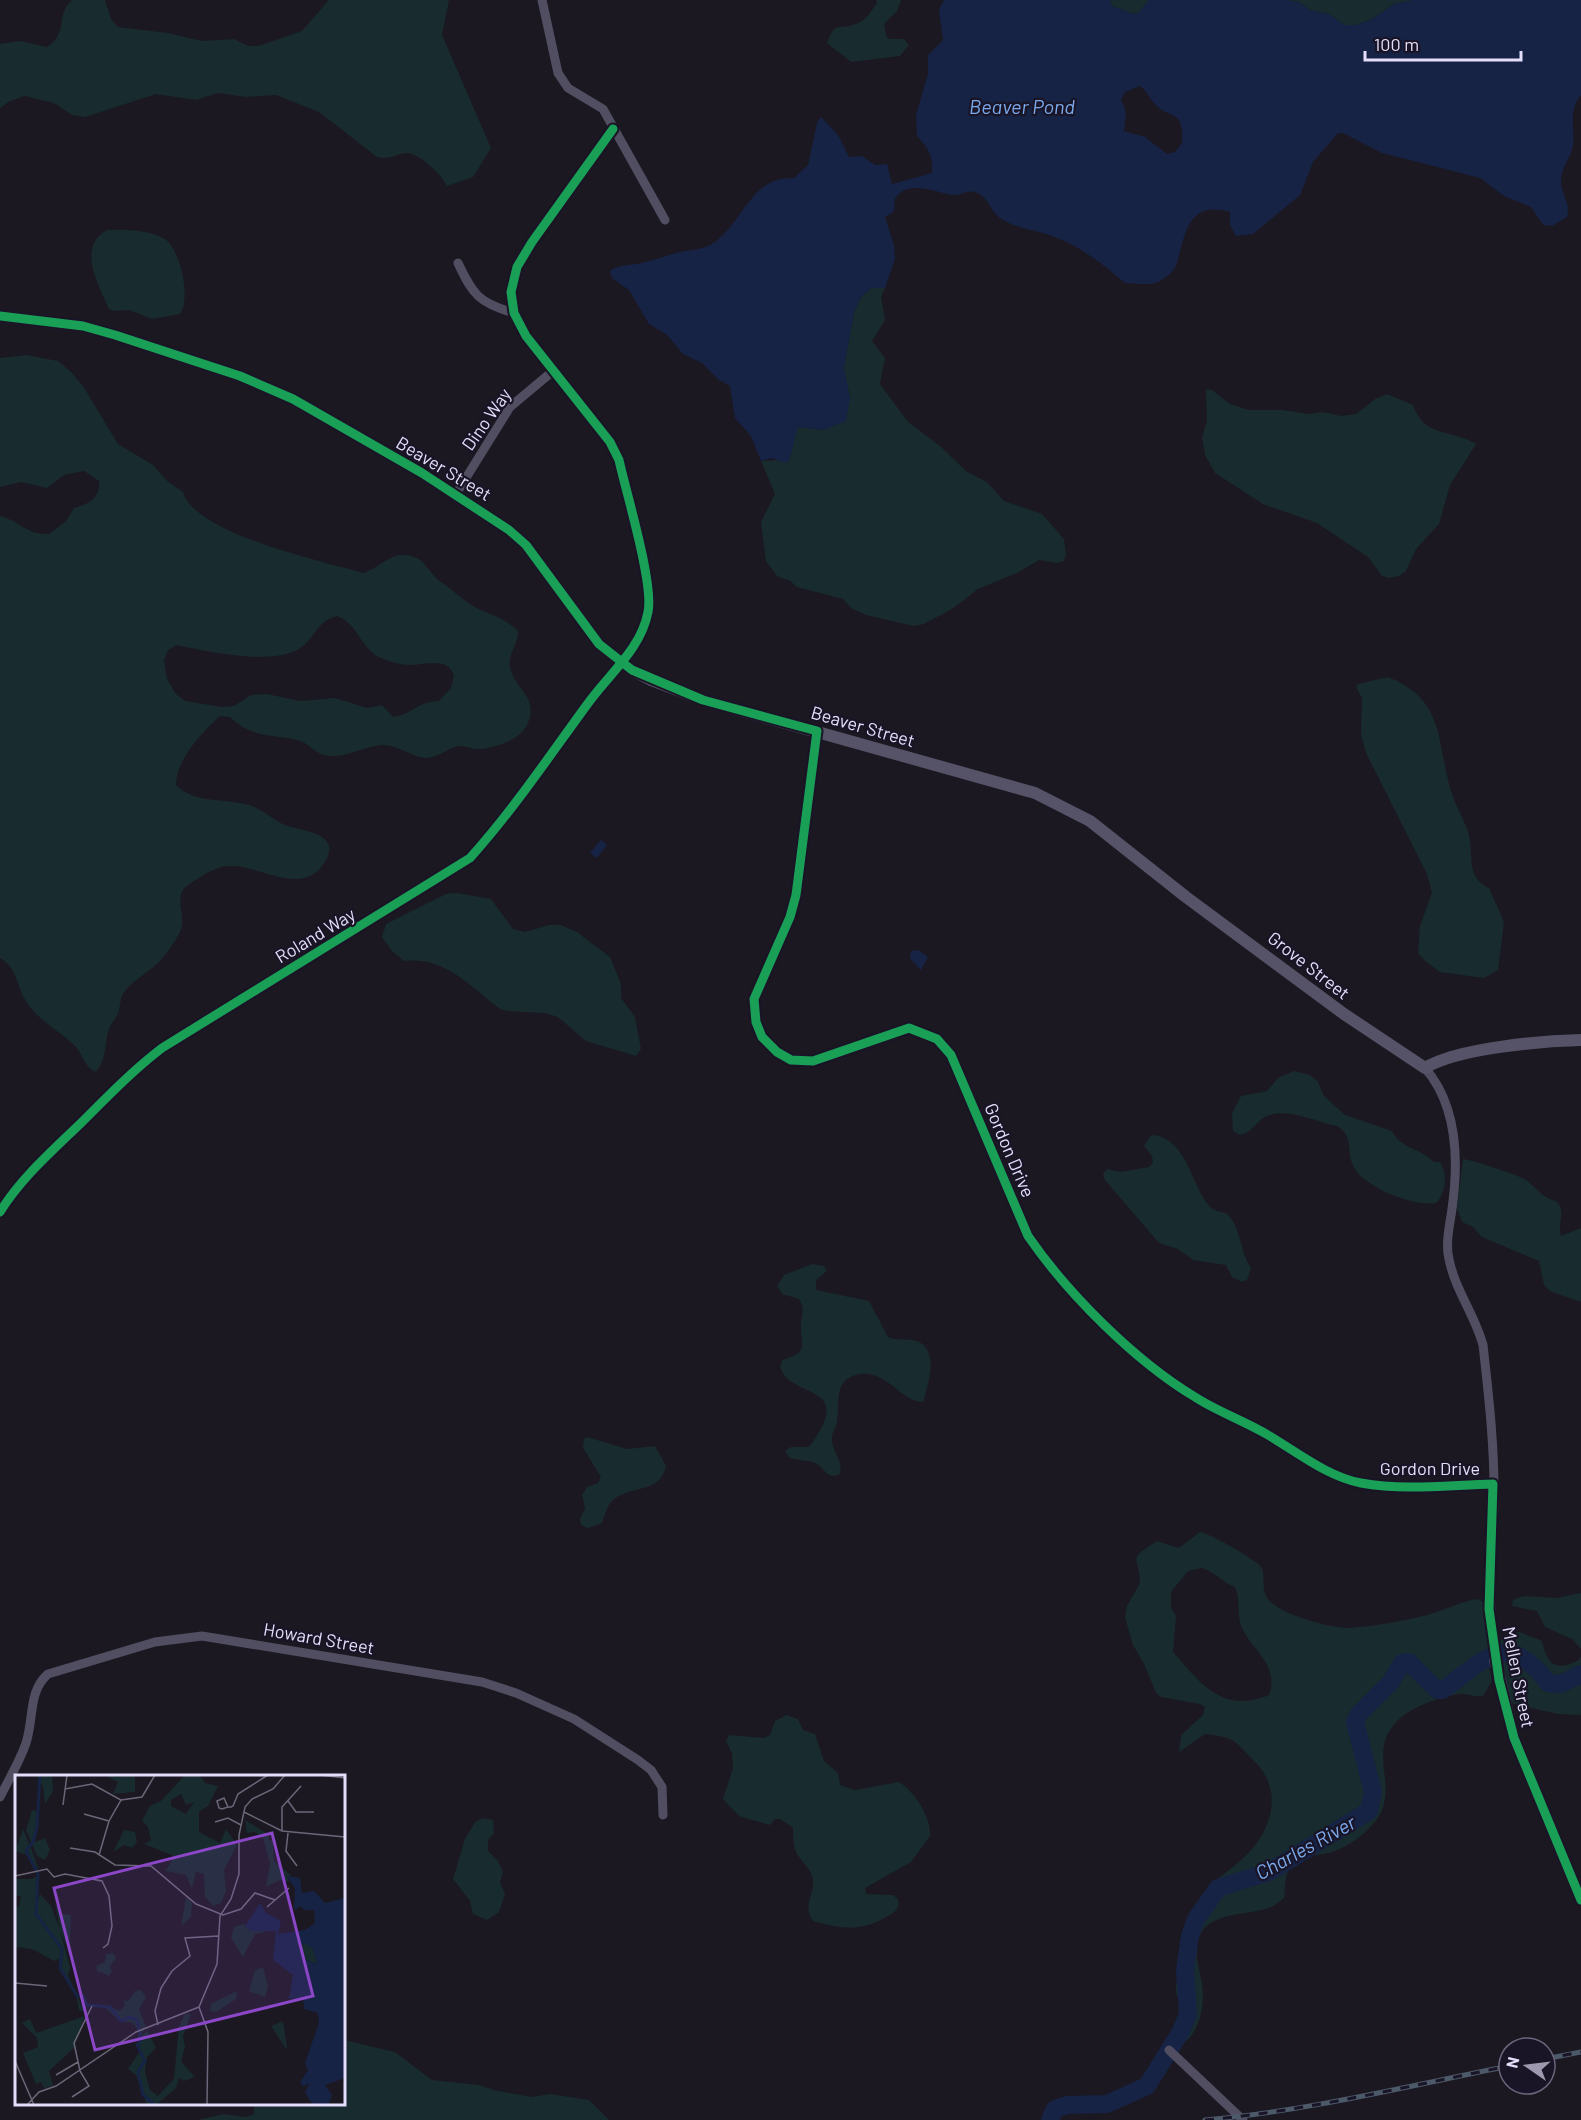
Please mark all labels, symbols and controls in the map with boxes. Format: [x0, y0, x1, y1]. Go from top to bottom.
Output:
scale bar [1365, 24, 1521, 62]
text: 100 m [1374, 33, 1419, 55]
water label: Beaver Pond [969, 94, 1075, 118]
street label: Dino Way [457, 384, 515, 454]
street label: Beaver Street [392, 431, 496, 505]
street label: Beaver Street [809, 701, 917, 751]
street label: Roland Way [271, 903, 359, 967]
street label: Grove Street [1264, 926, 1354, 1004]
street label: Gordon Drive [980, 1100, 1040, 1200]
street label: Gordon Drive [1380, 1457, 1480, 1479]
street label: Howard Street [262, 1617, 376, 1659]
street label: Mellen Street [1498, 1624, 1540, 1730]
inset map [15, 1775, 345, 2105]
water label: Charles River [1251, 1809, 1360, 1884]
north arrow [1497, 2036, 1557, 2096]
text: N [1501, 2055, 1522, 2070]

